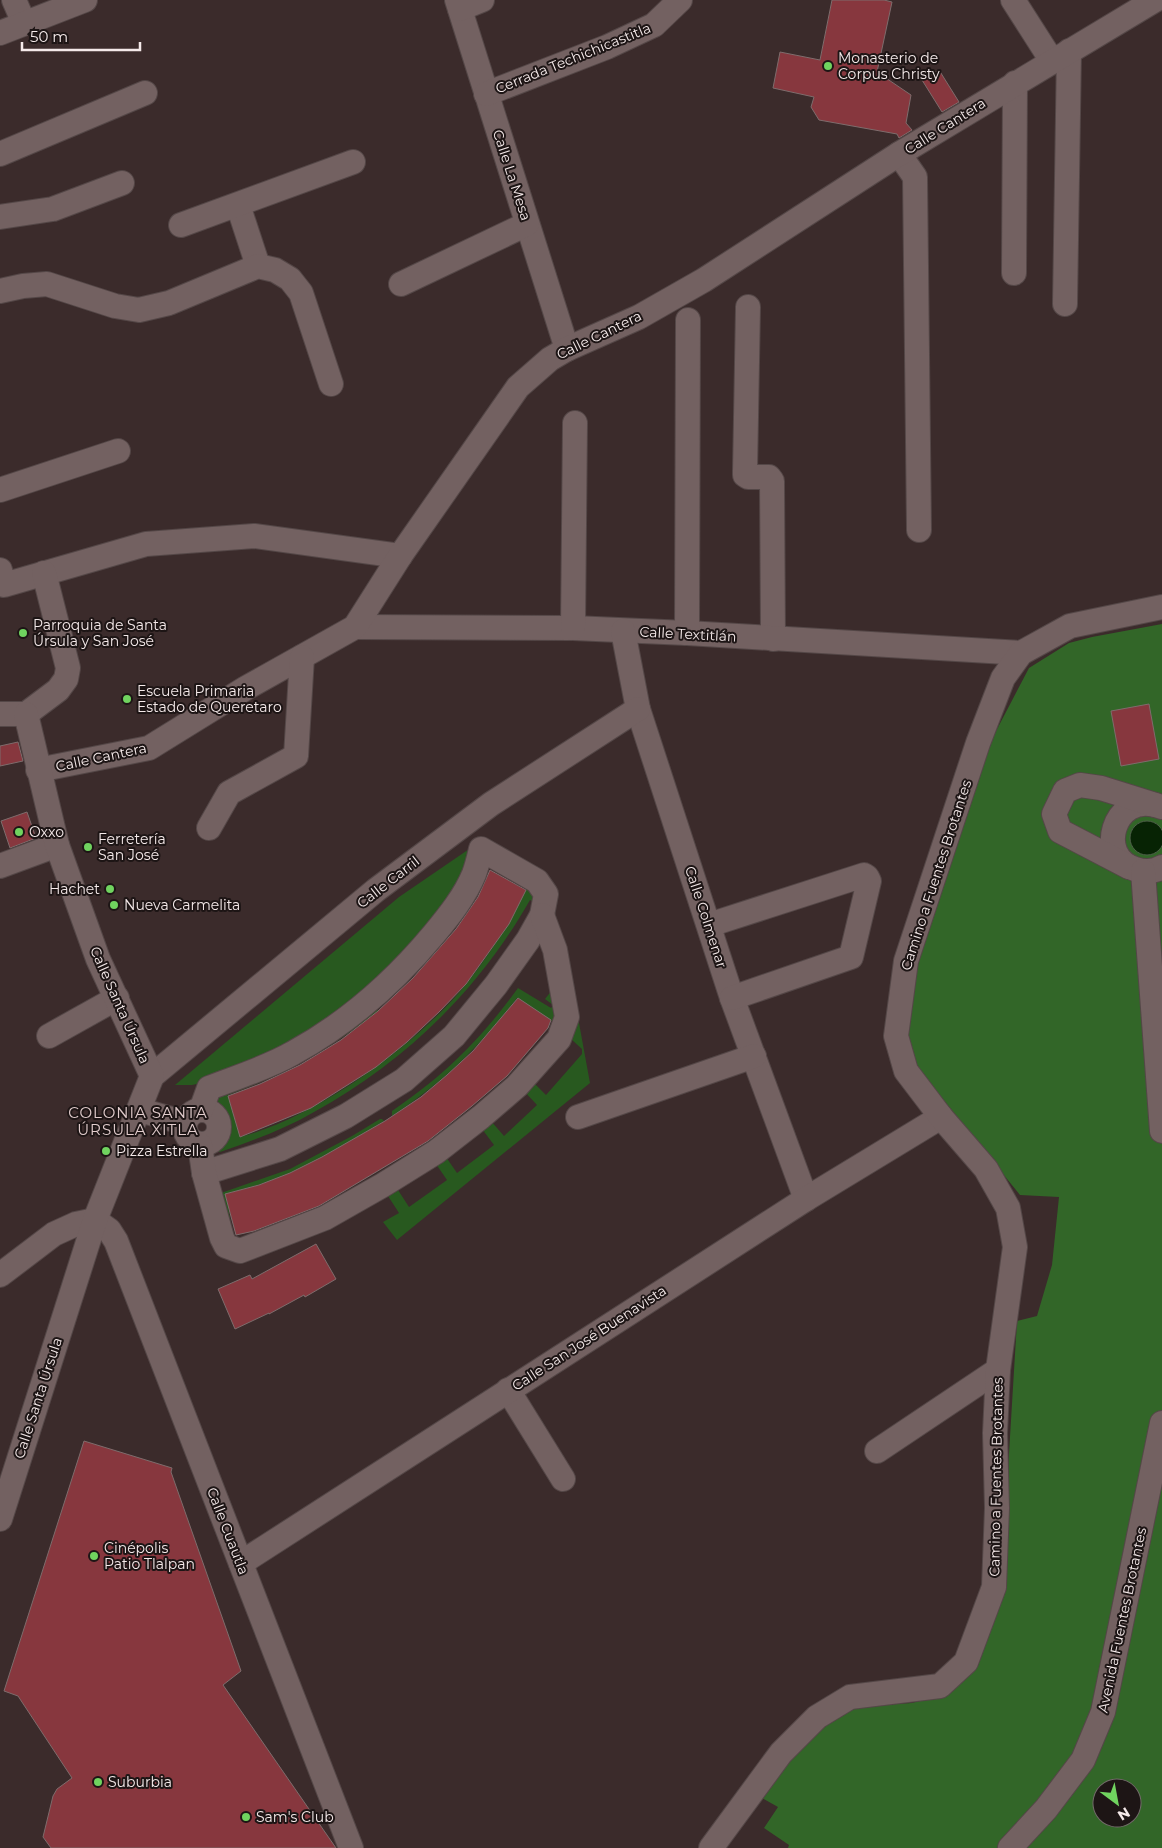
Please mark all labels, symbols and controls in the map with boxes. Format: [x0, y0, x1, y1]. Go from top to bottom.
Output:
street label: Cerrada Techichicastitla [493, 19, 653, 97]
scale bar [22, 20, 140, 52]
text: 50 m [30, 27, 68, 46]
place label: Monasterio de Corpus Christy [838, 49, 940, 83]
marker: Monasterio de Corpus Christy [822, 60, 834, 72]
street label: Calle Cantera [901, 94, 989, 158]
street label: Calle La Mesa [489, 127, 535, 223]
street label: Calle Cantera [553, 307, 645, 363]
place label: Parroquia de Santa Úrsula y San José [33, 616, 167, 650]
street label: Calle Textitlán [639, 622, 737, 646]
marker: Parroquia de Santa Úrsula y San José [17, 627, 29, 639]
place label: Escuela Primaria Estado de Queretaro [137, 682, 282, 716]
marker: Escuela Primaria Estado de Queretaro [121, 693, 133, 705]
street label: Calle Cantera [54, 739, 148, 775]
street label: Camino a Fuentes Brotantes [897, 777, 975, 973]
place label: Oxxo [29, 823, 64, 841]
marker: Oxxo [13, 826, 25, 838]
place label: Ferretería San José [98, 830, 166, 864]
marker: Ferretería San José [82, 841, 94, 853]
street label: Calle Carril [353, 852, 423, 912]
street label: Calle Colmenar [681, 864, 731, 971]
place label: Hachet [49, 880, 100, 898]
marker: Hachet [104, 883, 116, 895]
place label: Nueva Carmelita [124, 896, 240, 914]
marker: Nueva Carmelita [108, 899, 120, 911]
street label: Calle Santa Úrsula [86, 944, 154, 1066]
district label: COLONIA SANTA ÚRSULA XITLA [68, 1103, 208, 1139]
place label: Pizza Estrella [116, 1142, 208, 1160]
marker: Pizza Estrella [100, 1145, 112, 1157]
street label: Calle San José Buenavista [508, 1281, 670, 1395]
street label: Calle Santa Úrsula [10, 1335, 66, 1461]
street label: Camino a Fuentes Brotantes [985, 1377, 1007, 1577]
street label: Calle Cuautla [203, 1485, 253, 1577]
street label: Avenida Fuentes Brotantes [1094, 1525, 1150, 1714]
place label: Cinépolis Patio Tlalpan [104, 1539, 195, 1573]
marker: Cinépolis Patio Tlalpan [88, 1550, 100, 1562]
place label: Suburbia [108, 1773, 172, 1791]
marker: Suburbia [92, 1776, 104, 1788]
north arrow [1092, 1778, 1142, 1828]
text: N [1114, 1803, 1133, 1825]
place label: Sam's Club [256, 1808, 334, 1826]
marker: Sam's Club [240, 1811, 252, 1823]

